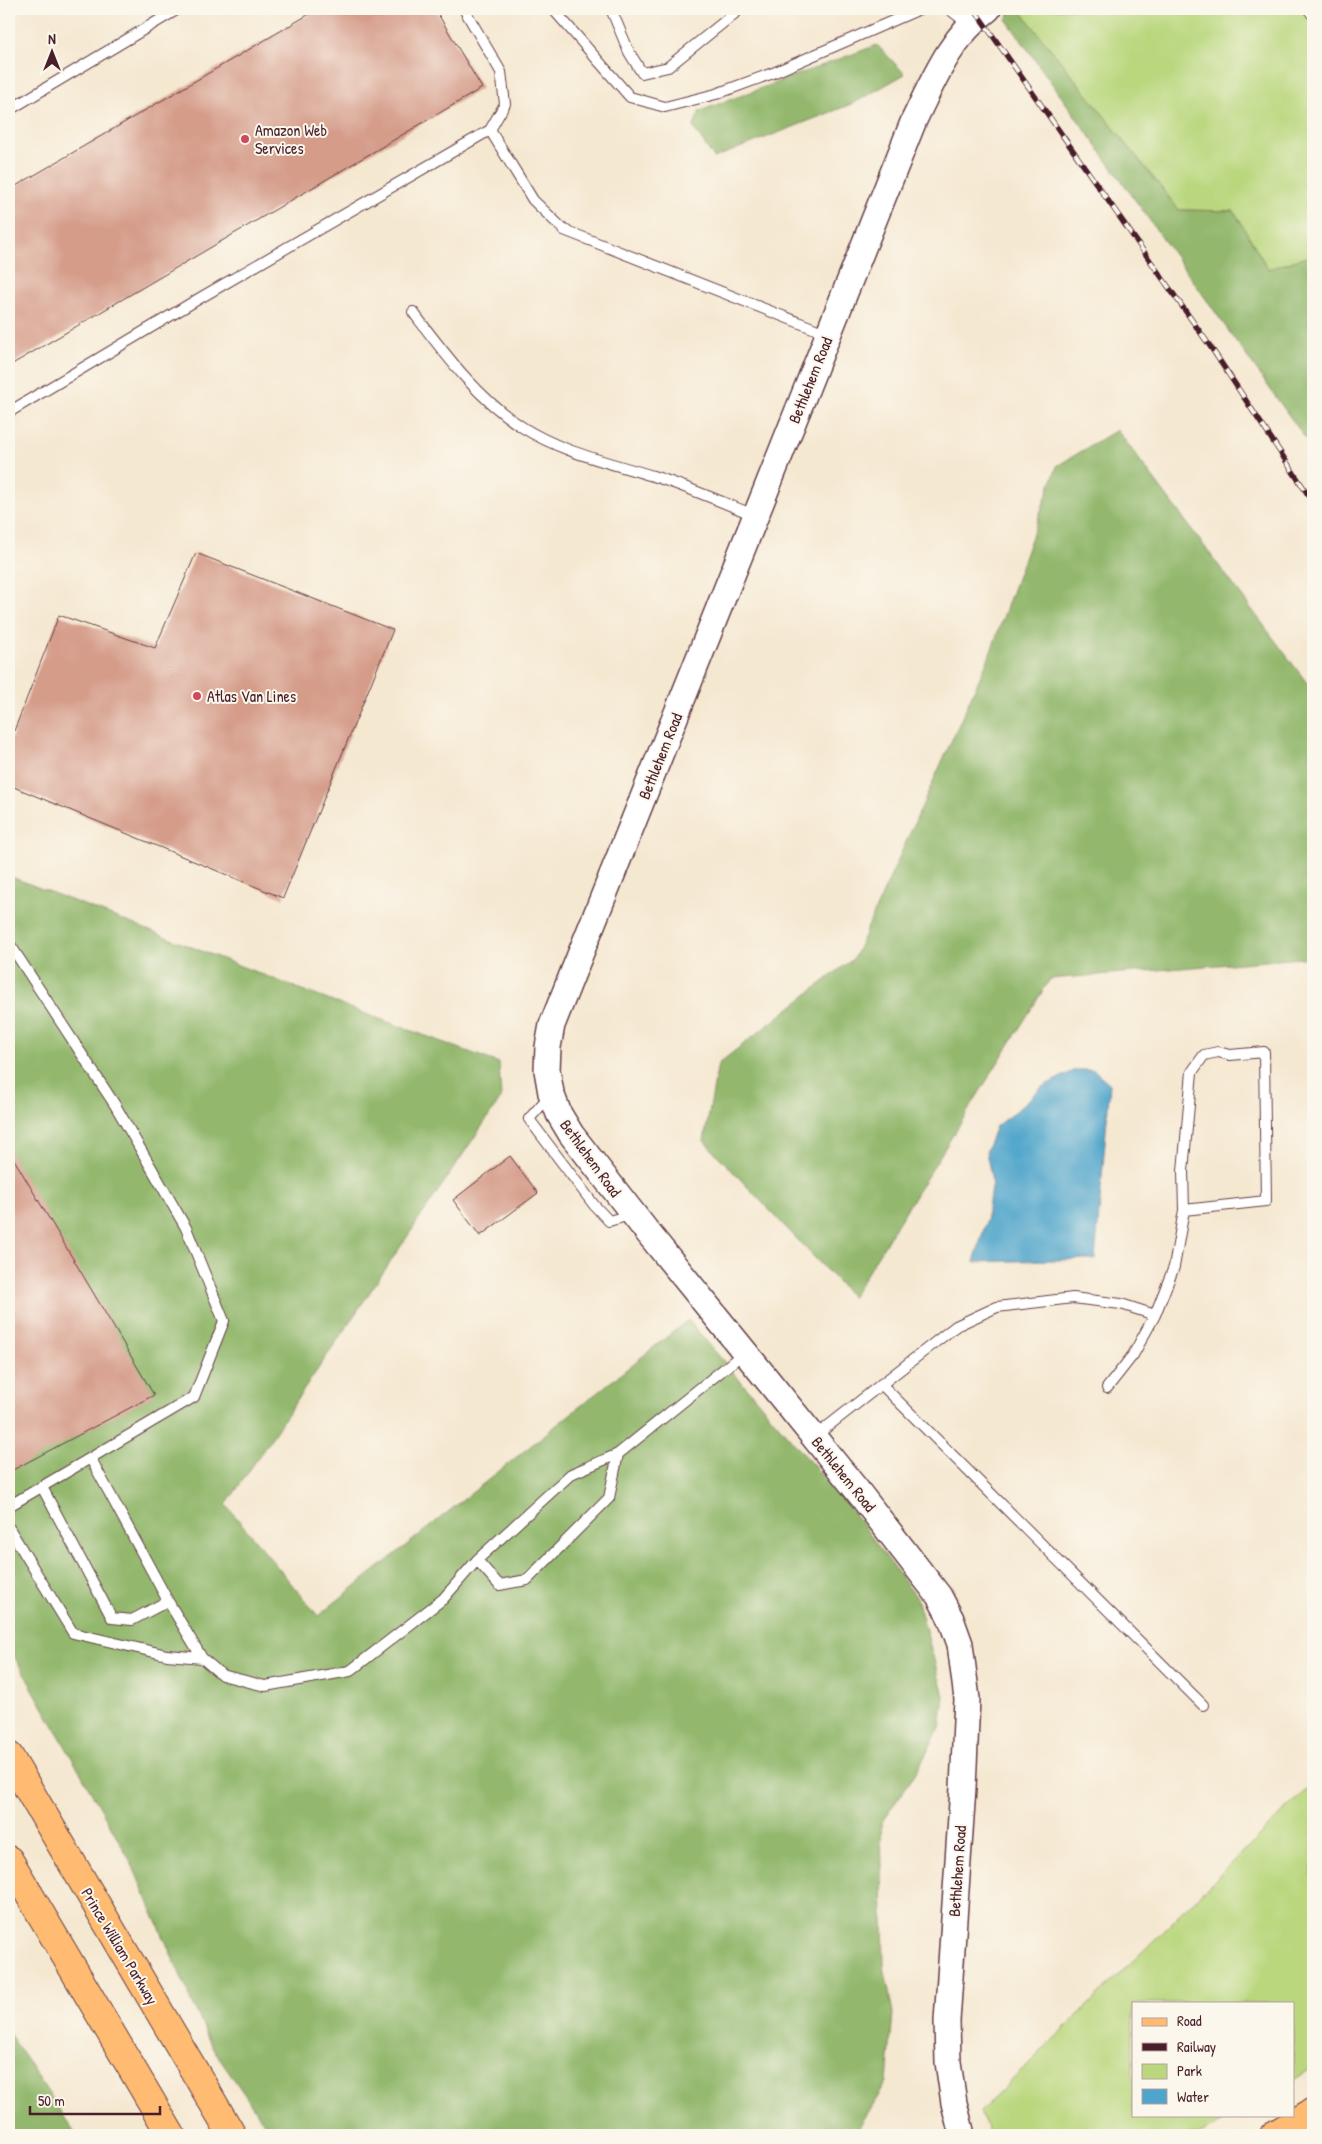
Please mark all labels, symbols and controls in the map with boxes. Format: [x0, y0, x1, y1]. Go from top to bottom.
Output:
north arrow [28, 28, 78, 78]
text: N [48, 29, 56, 48]
place label: Amazon Web Services [255, 119, 327, 159]
marker: Amazon Web Services [239, 133, 251, 145]
street label: Bethlehem Road [783, 334, 837, 426]
place label: Atlas Van Lines [207, 685, 296, 707]
marker: Atlas Van Lines [191, 690, 203, 702]
street label: Bethlehem Road [633, 710, 687, 802]
street label: Bethlehem Road [555, 1115, 627, 1201]
street label: Bethlehem Road [807, 1432, 881, 1516]
street label: Bethlehem Road [943, 1825, 971, 1917]
street label: Prince William Parkway [76, 1883, 164, 2009]
legend [1132, 2002, 1294, 2116]
text: Road [1177, 2010, 1202, 2031]
text: Railway [1177, 2036, 1216, 2057]
text: Park [1177, 2060, 1202, 2081]
scale bar [30, 2084, 160, 2116]
text: Water [1177, 2086, 1209, 2107]
text: 50 m [38, 2090, 65, 2111]

